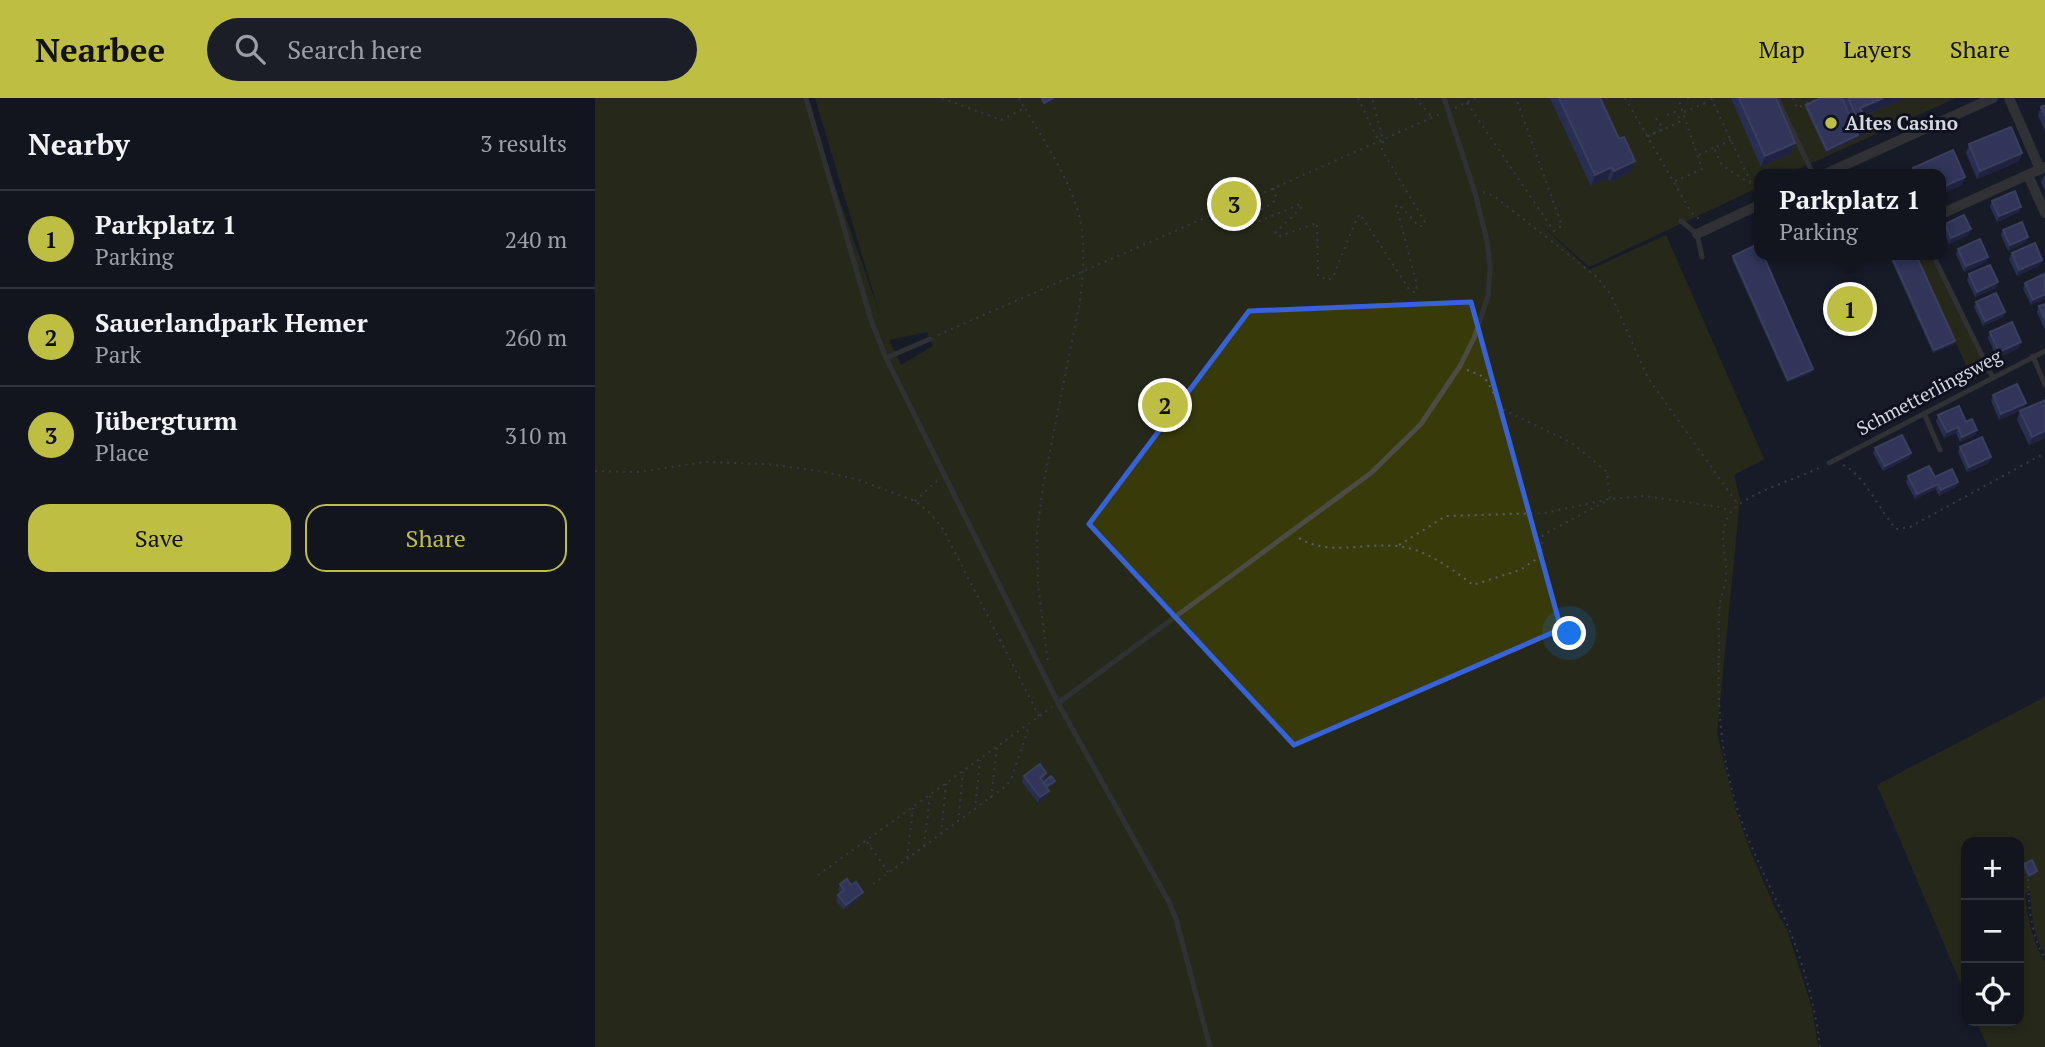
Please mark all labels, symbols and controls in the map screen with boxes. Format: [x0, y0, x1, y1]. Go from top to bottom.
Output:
search box [207, 18, 697, 81]
text: Nearbee [35, 28, 165, 71]
icon: search [231, 30, 269, 68]
text: Search here [287, 32, 422, 66]
text: Map [1758, 33, 1805, 65]
text: Layers [1843, 33, 1912, 65]
text: Share [1950, 33, 2010, 65]
place label: Altes Casino [1845, 110, 1958, 135]
marker: Altes Casino [1823, 115, 1839, 131]
text: Nearby [28, 124, 130, 164]
text: 3 results [480, 128, 567, 159]
popup [1754, 169, 1946, 260]
pin: 3 [1211, 178, 1257, 230]
text: Parkplatz 1 [1779, 182, 1921, 216]
text: Parkplatz 1 [95, 207, 237, 241]
text: Parking [1779, 216, 1858, 247]
text: 1 [45, 224, 58, 255]
text: 240 m [505, 224, 567, 255]
text: Parking [95, 241, 174, 272]
pin: 1 [1827, 283, 1873, 335]
text: Sauerlandpark Hemer [95, 305, 368, 339]
text: 2 [45, 322, 58, 353]
text: 260 m [505, 322, 567, 353]
text: Park [95, 339, 141, 370]
street label: Schmetterlingsweg [1852, 342, 2007, 440]
pin: 2 [1142, 379, 1188, 431]
text: Jübergturm [95, 403, 238, 437]
text: 3 [45, 420, 58, 451]
text: 310 m [505, 420, 567, 451]
text: Place [95, 437, 149, 468]
button: Save [28, 504, 291, 572]
button: Share [305, 504, 567, 572]
your location [1552, 616, 1586, 650]
map controls [1961, 837, 2024, 1026]
button: + [1961, 837, 2024, 900]
button: − [1961, 900, 2024, 963]
button: locate [1961, 963, 2024, 1026]

